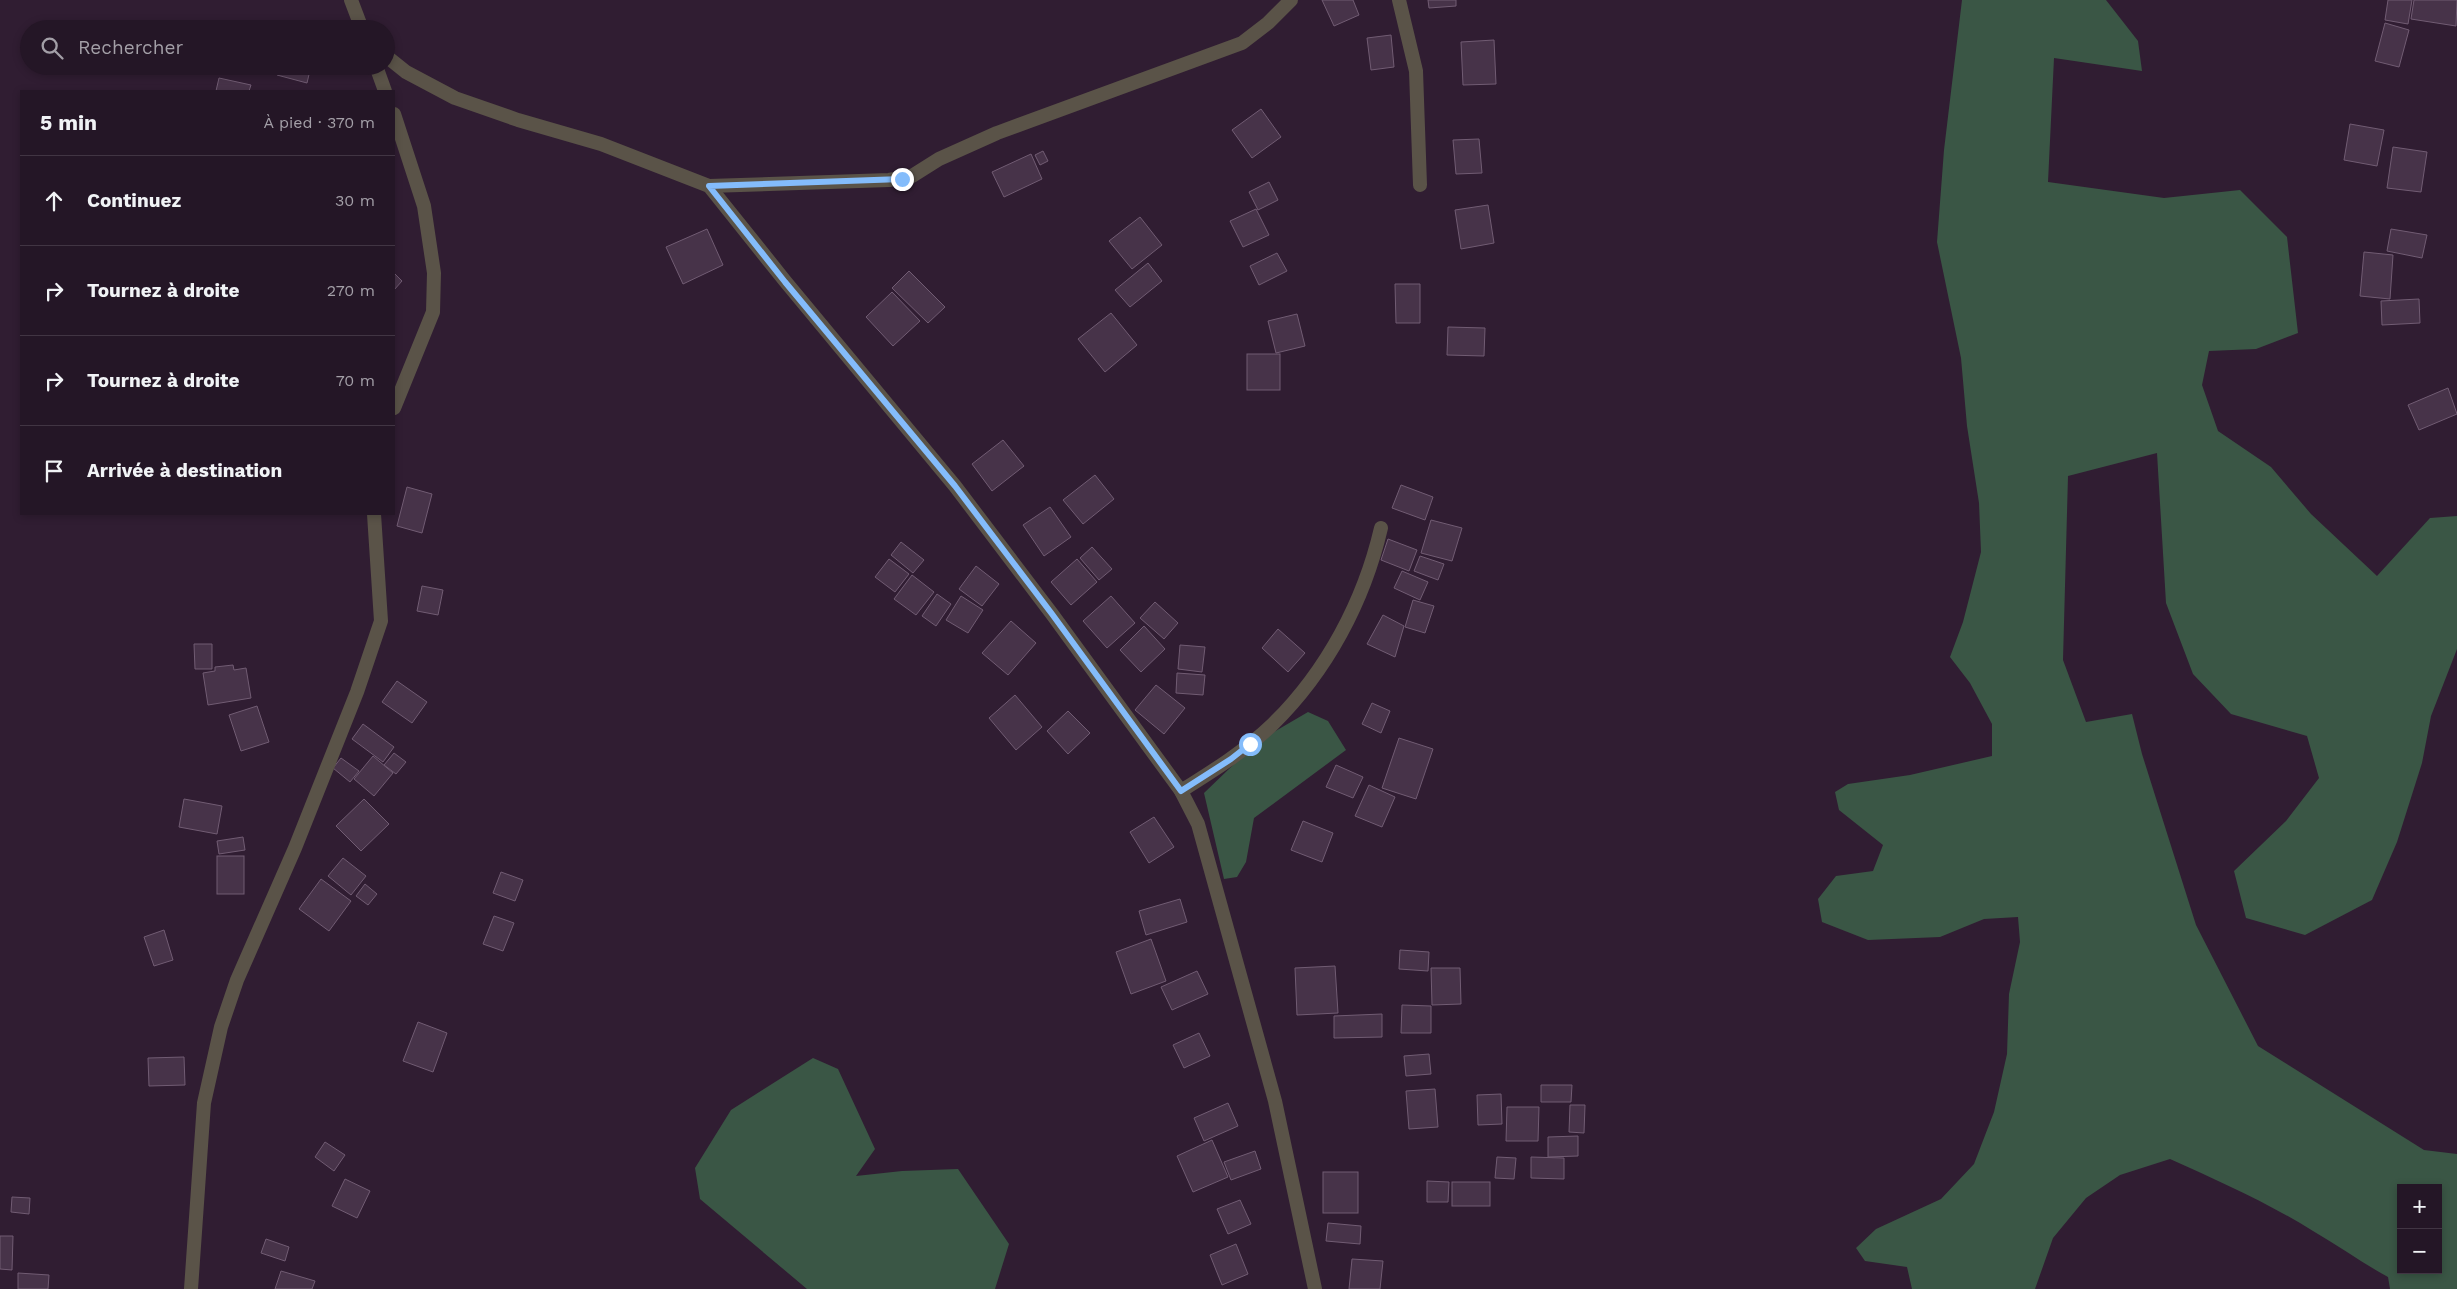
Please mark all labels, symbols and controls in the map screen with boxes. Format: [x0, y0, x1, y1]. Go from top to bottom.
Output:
search box [20, 20, 395, 75]
icon: search [38, 34, 66, 62]
text: Rechercher [78, 36, 183, 59]
text: 5 min [40, 110, 97, 135]
text: À pied · 370 m [264, 113, 375, 132]
route end [891, 168, 914, 191]
icon: ahead [40, 187, 68, 215]
text: Continuez [87, 189, 181, 212]
text: 30 m [335, 191, 375, 210]
icon: right [40, 277, 68, 305]
text: Tournez à droite [87, 279, 239, 302]
text: 270 m [327, 281, 375, 300]
icon: right [40, 367, 68, 395]
text: Tournez à droite [87, 369, 239, 392]
text: 70 m [336, 371, 375, 390]
icon: arrive [40, 457, 68, 485]
text: Arrivée à destination [87, 459, 282, 482]
route start [1239, 733, 1262, 756]
map controls [2397, 1184, 2442, 1274]
button: + [2397, 1184, 2442, 1229]
button: − [2397, 1229, 2442, 1274]

